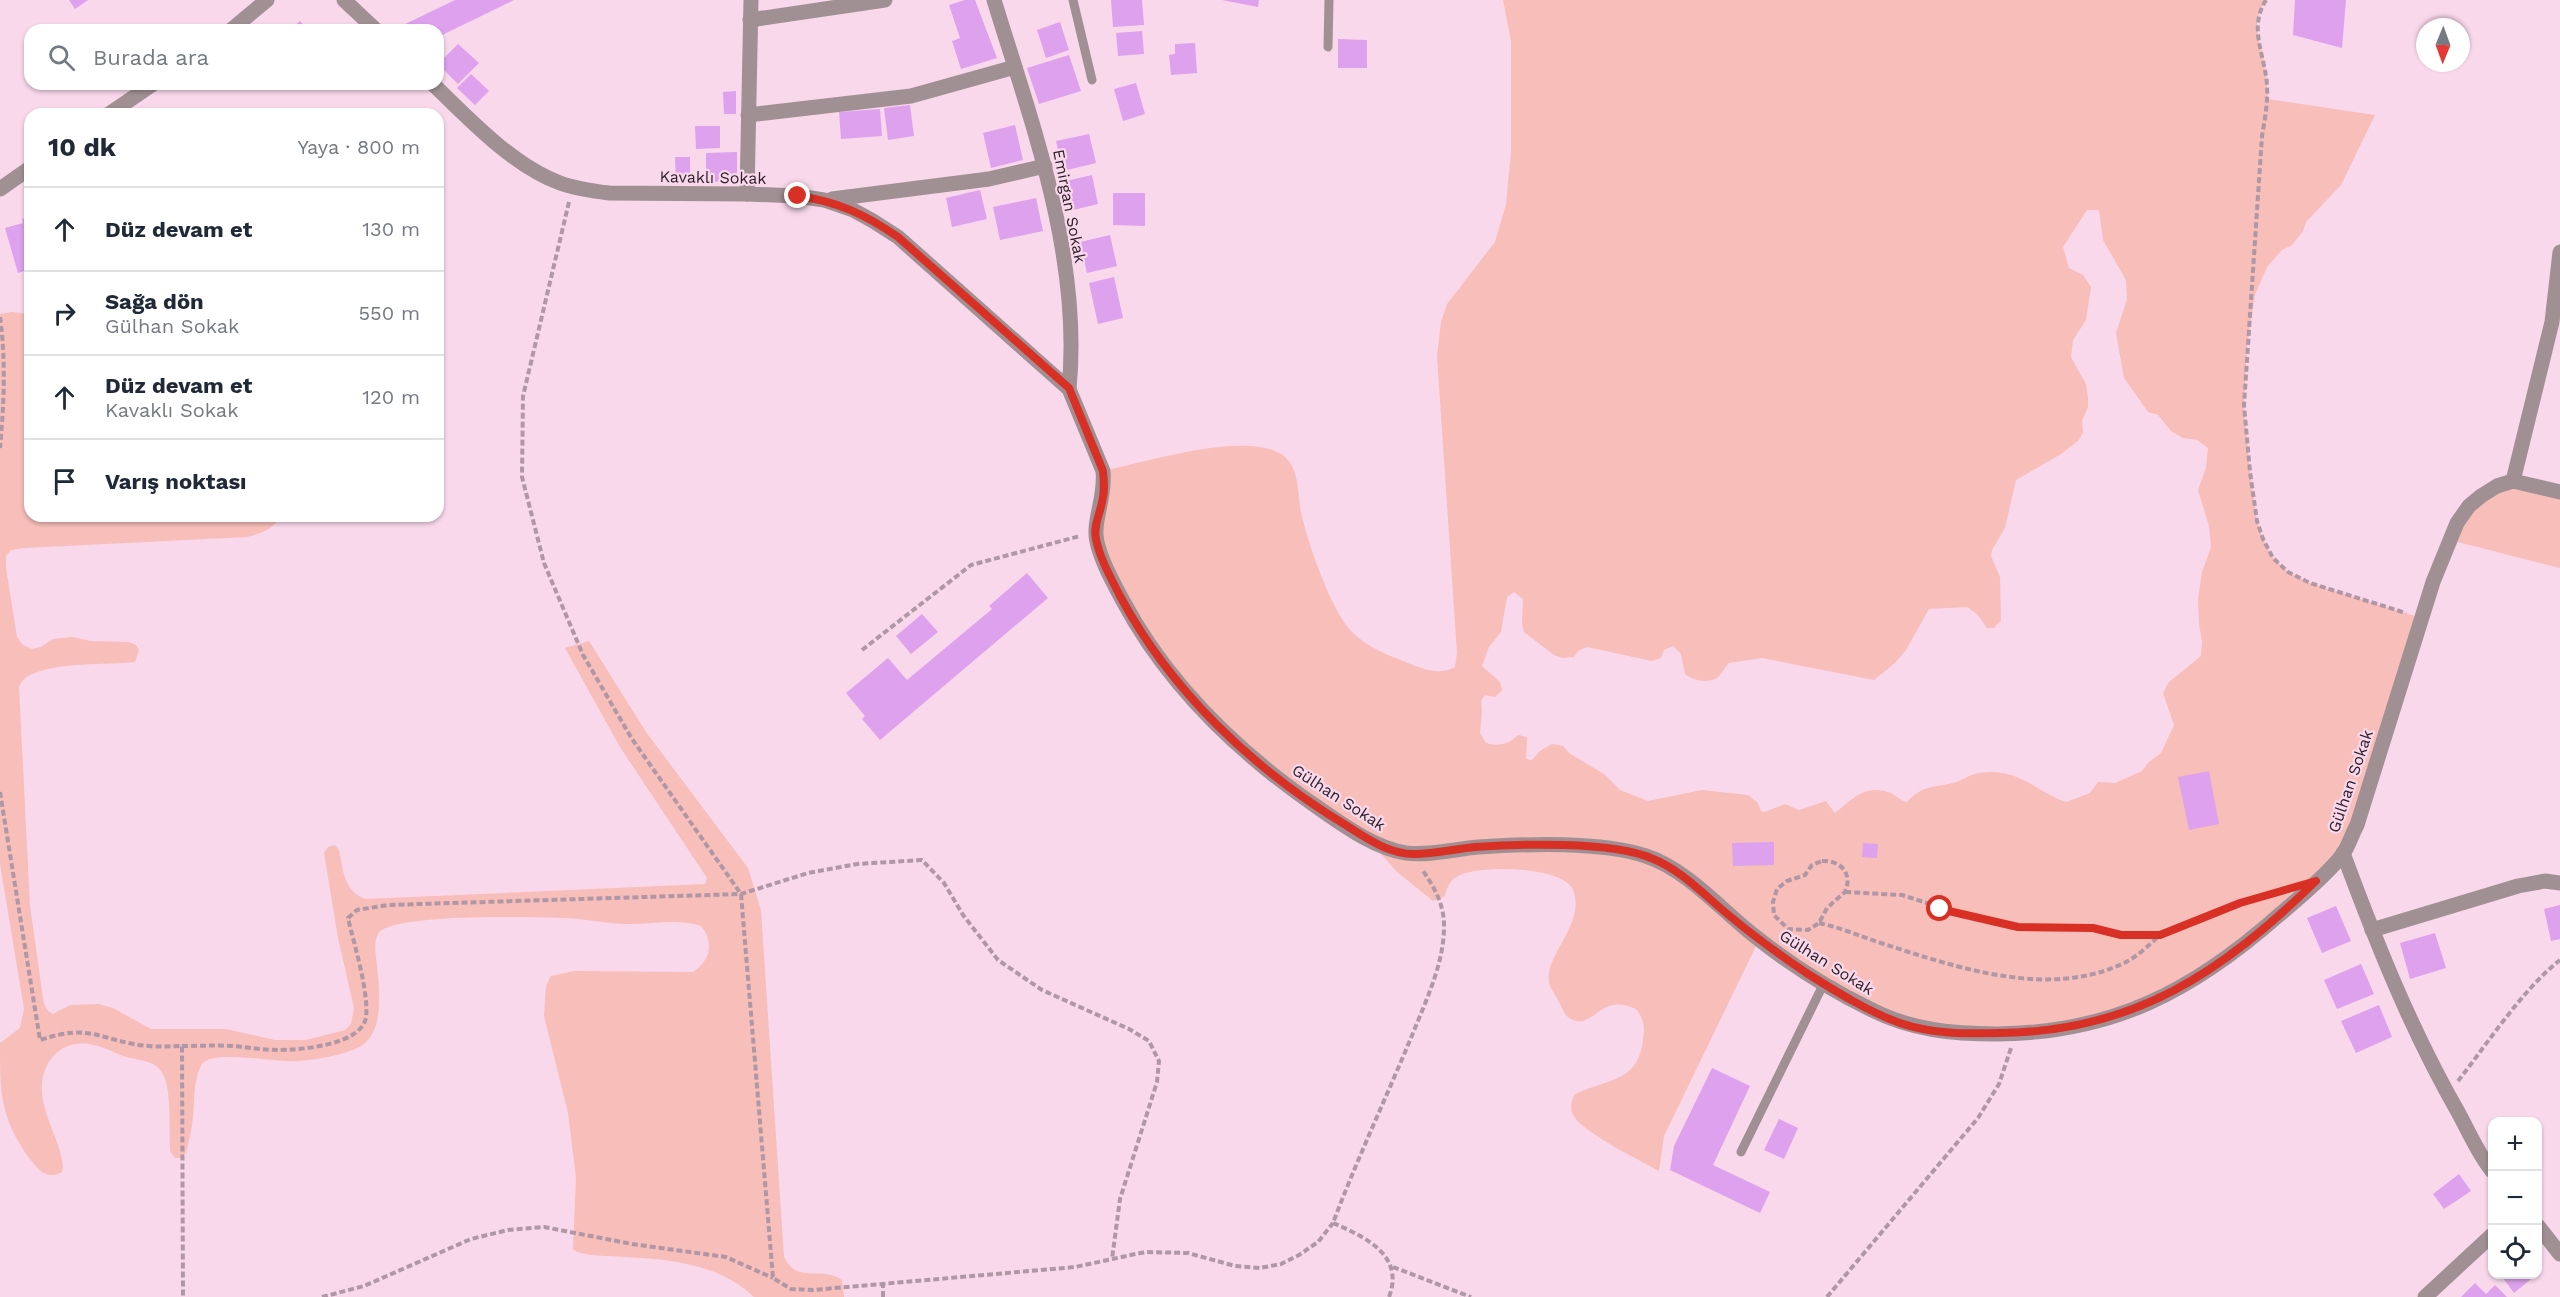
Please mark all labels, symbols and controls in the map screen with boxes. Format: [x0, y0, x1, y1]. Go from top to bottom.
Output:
north arrow [2416, 18, 2470, 72]
search box [24, 24, 444, 90]
icon: search [45, 41, 78, 74]
text: Burada ara [93, 45, 209, 70]
text: 10 dk [48, 132, 116, 162]
text: Yaya · 800 m [297, 135, 420, 159]
street label: Emirgan Sokak [1049, 148, 1090, 265]
street label: Kavaklı Sokak [659, 167, 767, 188]
route end [784, 182, 810, 208]
icon: ahead [48, 213, 81, 246]
text: Düz devam et [105, 217, 252, 242]
text: 130 m [362, 217, 420, 241]
text: Sağa dön [105, 289, 204, 314]
icon: right [48, 297, 81, 330]
text: 550 m [358, 301, 420, 325]
text: Gülhan Sokak [105, 314, 239, 338]
text: Düz devam et [105, 373, 252, 398]
icon: ahead [48, 381, 81, 414]
text: 120 m [362, 385, 420, 409]
text: Kavaklı Sokak [105, 398, 239, 422]
icon: arrive [48, 465, 81, 498]
text: Varış noktası [105, 469, 247, 494]
street label: Gülhan Sokak [2324, 727, 2377, 835]
street label: Gülhan Sokak [1288, 760, 1389, 835]
route start [1926, 895, 1952, 921]
street label: Gülhan Sokak [1776, 926, 1877, 999]
map controls [2488, 1117, 2542, 1279]
button: + [2488, 1117, 2542, 1171]
button: − [2488, 1171, 2542, 1225]
button: locate [2488, 1225, 2542, 1279]

